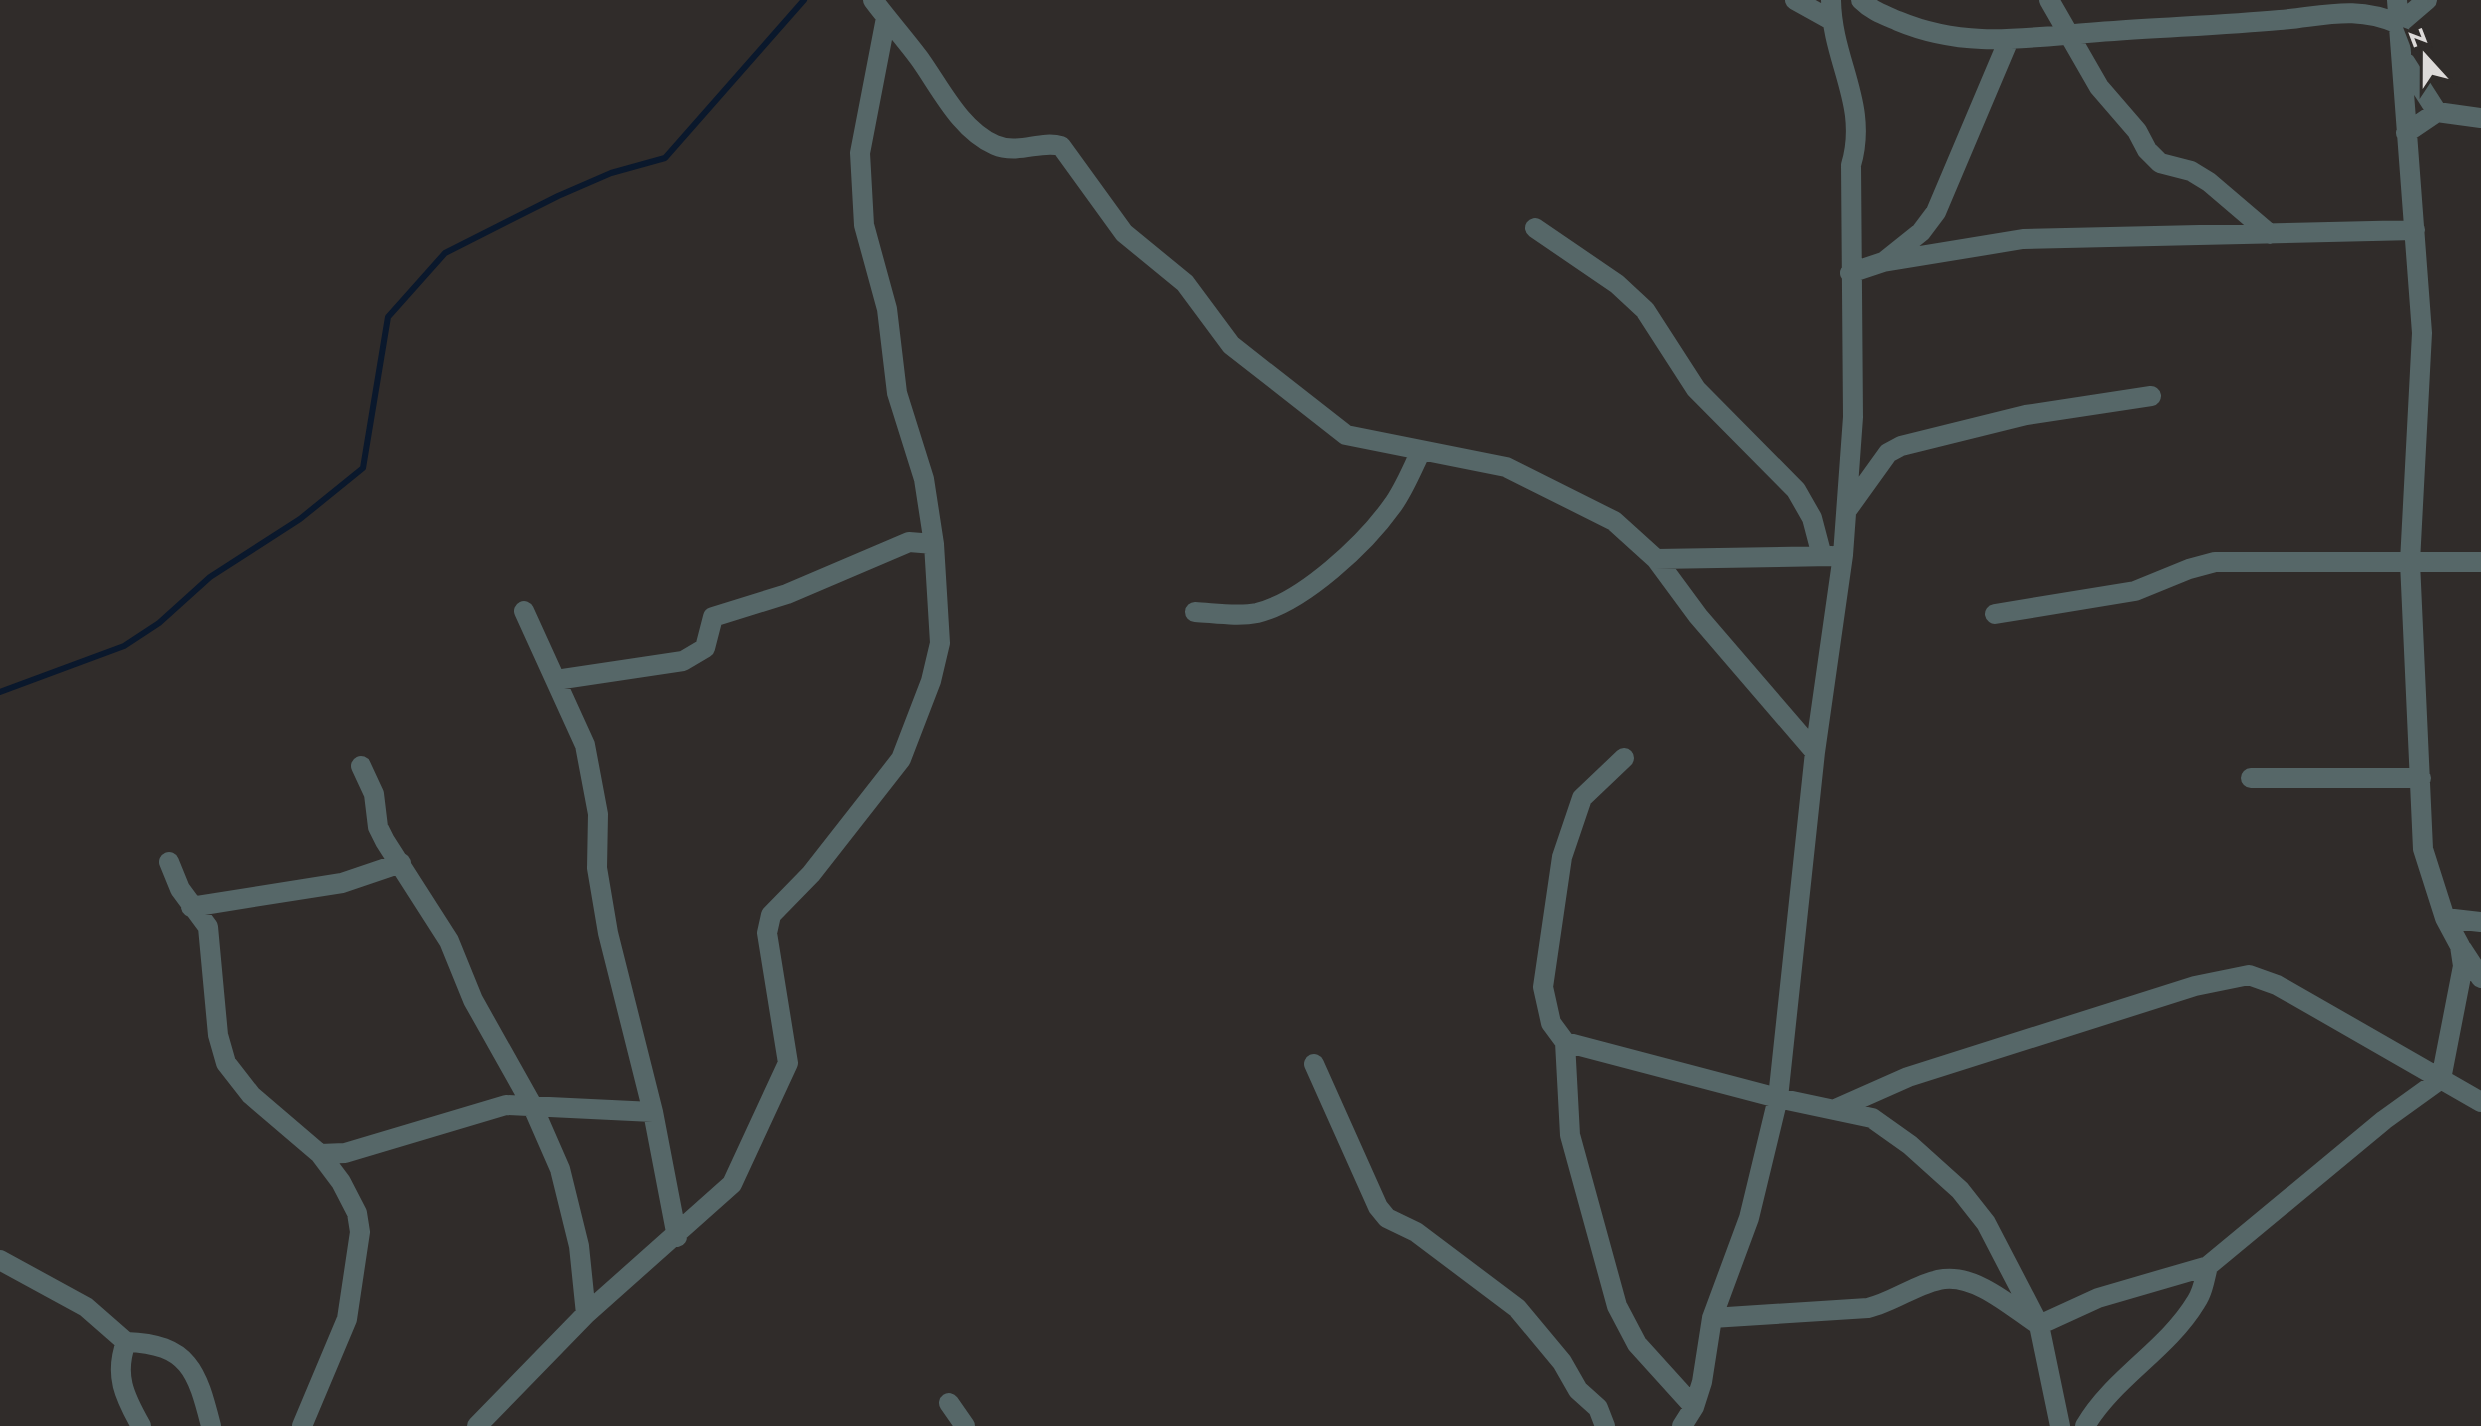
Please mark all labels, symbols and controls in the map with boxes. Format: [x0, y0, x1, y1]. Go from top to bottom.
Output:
north arrow [2385, 16, 2465, 96]
text: N [2404, 19, 2432, 55]

